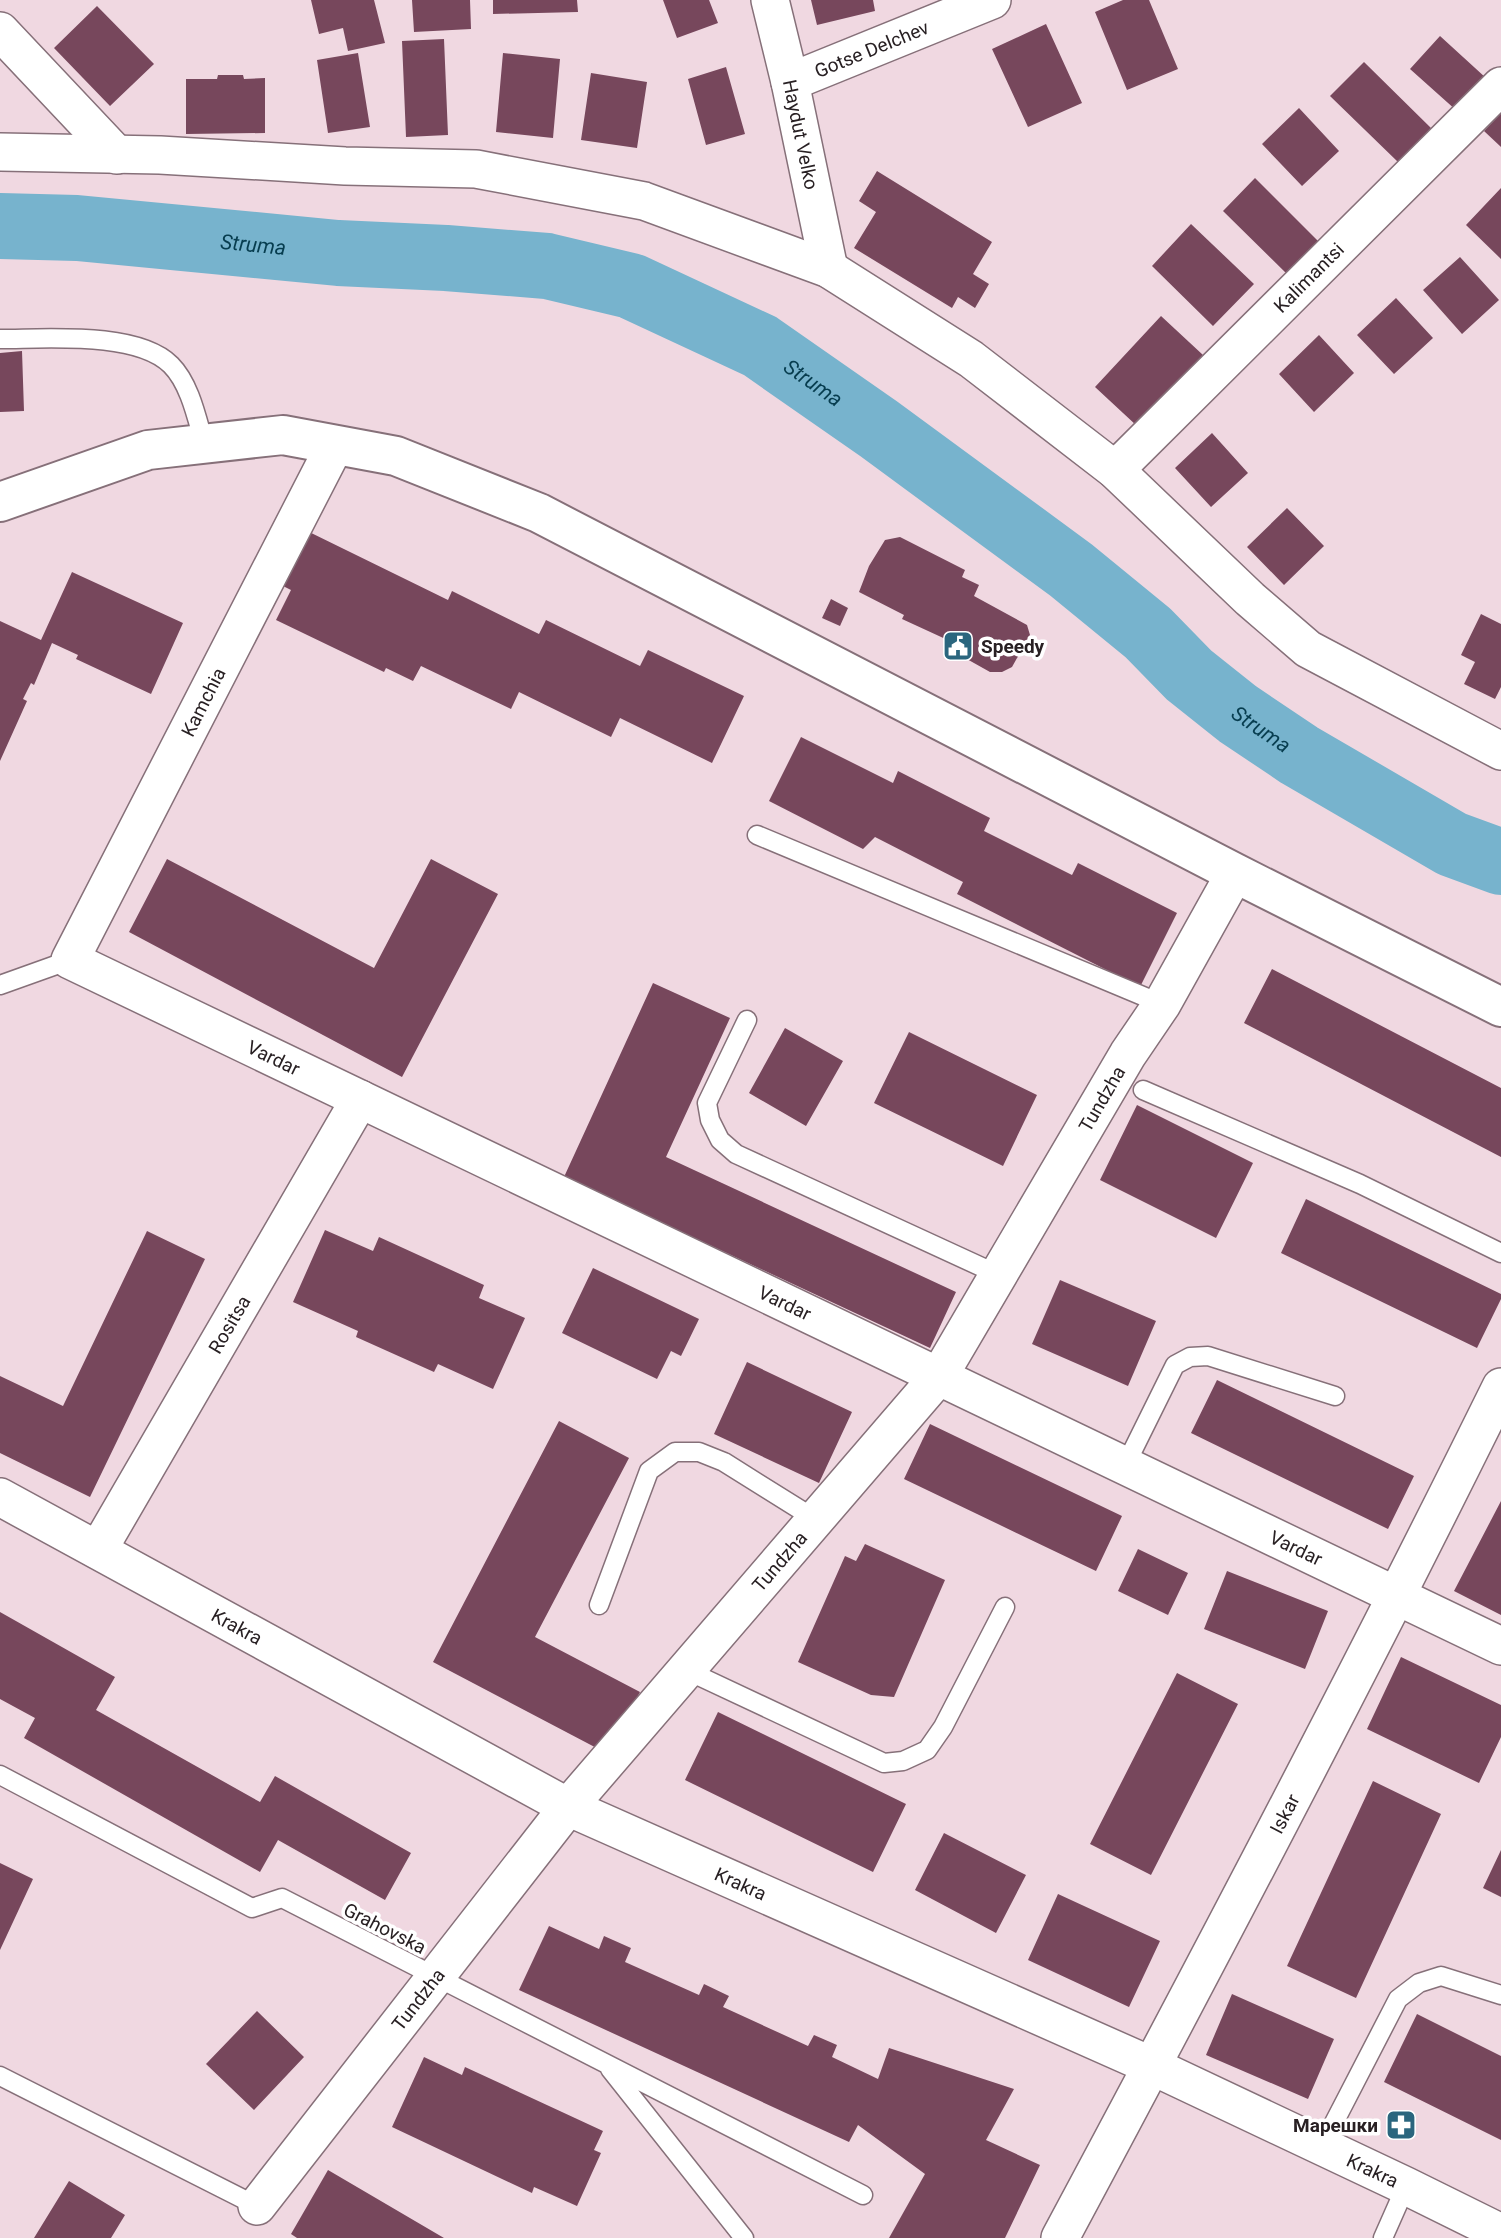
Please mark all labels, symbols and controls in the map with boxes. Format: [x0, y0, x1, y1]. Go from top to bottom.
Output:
street label: Gotse Delchev [811, 16, 932, 83]
street label: Haydut Velko [778, 78, 823, 192]
water label: Struma [219, 230, 287, 260]
street label: Kalimantsi [1269, 238, 1349, 318]
water label: Struma [779, 354, 847, 412]
public building icon: Speedy [941, 629, 975, 663]
place label: Speedy [981, 635, 1045, 658]
street label: Kamchia [176, 664, 231, 741]
water label: Struma [1227, 701, 1295, 758]
street label: Vardar [243, 1036, 304, 1081]
street label: Tundzha [1074, 1062, 1130, 1136]
street label: Vardar [755, 1281, 815, 1326]
street label: Rositsa [204, 1291, 255, 1358]
street label: Vardar [1266, 1526, 1327, 1571]
street label: Tundzha [747, 1527, 812, 1597]
street label: Krakra [207, 1604, 266, 1650]
street label: Iskar [1265, 1790, 1305, 1838]
street label: Krakra [711, 1863, 770, 1906]
street label: Grahovska [340, 1898, 430, 1959]
street label: Tundzha [387, 1964, 450, 2035]
pharmacy icon: Марешки [1384, 2108, 1418, 2142]
place label: Марешки [1293, 2114, 1378, 2137]
street label: Krakra [1343, 2149, 1402, 2193]

